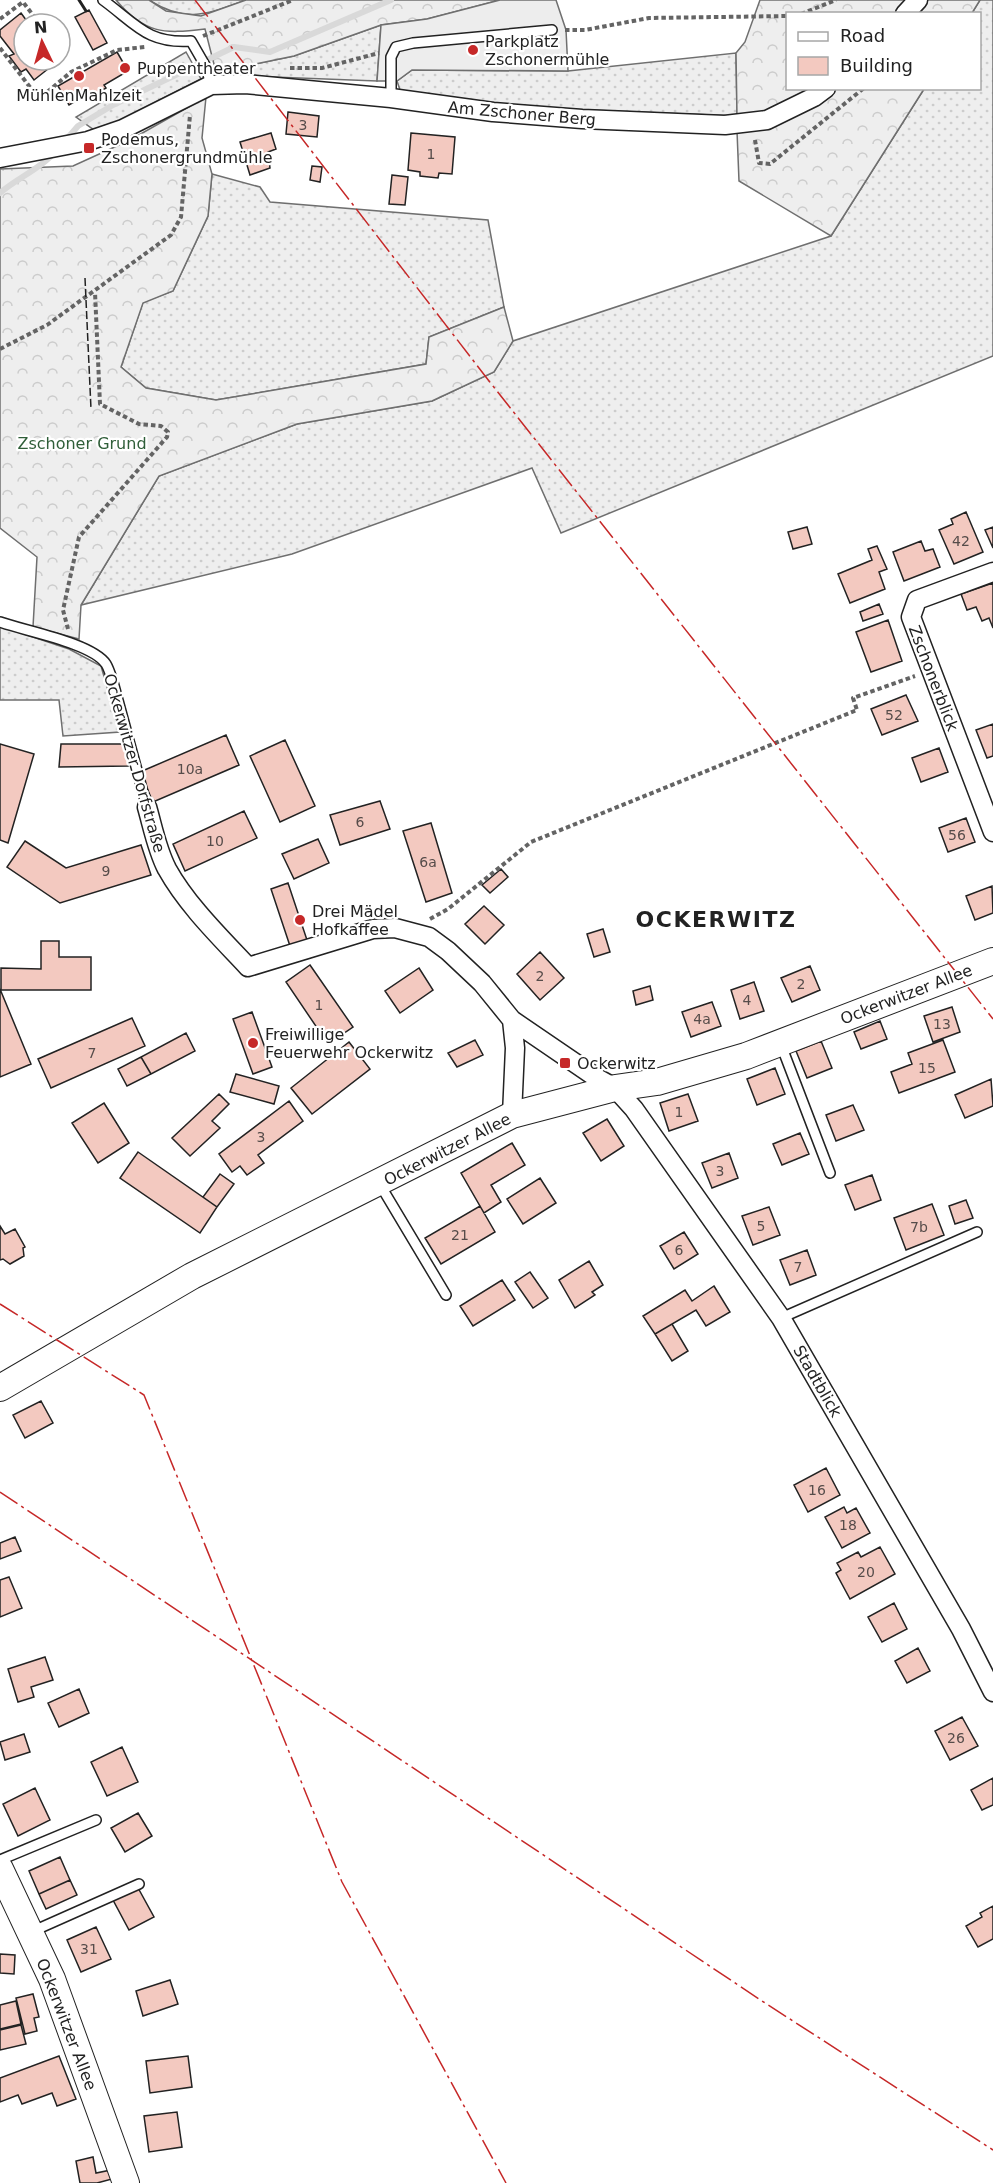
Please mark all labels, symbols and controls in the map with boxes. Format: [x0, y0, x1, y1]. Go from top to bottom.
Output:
north arrow [12, 12, 72, 72]
legend [786, 12, 981, 90]
text: N [33, 18, 48, 38]
text: Road [840, 25, 885, 46]
place label: Parkplatz Zschonermühle [485, 32, 609, 69]
marker: Parkplatz Zschonermühle [466, 43, 480, 57]
text: Building [840, 55, 913, 76]
place label: Puppentheater [137, 59, 256, 78]
marker: Puppentheater [118, 61, 132, 75]
marker: MühlenMahlzeit [72, 69, 86, 83]
place label: MühlenMahlzeit [16, 86, 142, 105]
street label: Am Zschoner Berg [447, 98, 597, 129]
house number: 3 [299, 117, 307, 133]
place label: Podemus, Zschonergrundmühle [101, 130, 273, 167]
marker: Podemus, Zschonergrundmühle [82, 141, 96, 155]
house number: 1 [427, 146, 435, 162]
park label: Zschoner Grund [17, 434, 147, 453]
house number: 42 [952, 533, 970, 549]
street label: Zschonerblick [905, 623, 963, 734]
street label: Ockerwitzer Dorfstraße [100, 671, 169, 855]
house number: 52 [885, 707, 903, 723]
house number: 10a [177, 761, 203, 777]
house number: 6 [356, 814, 365, 830]
house number: 56 [948, 827, 966, 843]
house number: 10 [206, 833, 224, 849]
house number: 6a [419, 854, 437, 870]
house number: 9 [102, 863, 110, 879]
place label: Drei Mädel Hofkaffee [312, 902, 398, 939]
district label: OCKERWITZ [636, 907, 796, 932]
marker: Drei Mädel Hofkaffee [293, 913, 307, 927]
street label: Ockerwitzer Allee [838, 961, 975, 1028]
house number: 2 [536, 968, 544, 984]
house number: 2 [797, 976, 805, 992]
house number: 4 [743, 992, 752, 1008]
house number: 1 [315, 997, 323, 1013]
house number: 4a [693, 1011, 711, 1027]
house number: 13 [933, 1016, 951, 1032]
place label: Freiwillige Feuerwehr Ockerwitz [265, 1025, 433, 1062]
marker: Freiwillige Feuerwehr Ockerwitz [246, 1036, 260, 1050]
house number: 7 [88, 1045, 96, 1061]
place label: Ockerwitz [577, 1054, 656, 1073]
marker: Ockerwitz [558, 1056, 572, 1070]
house number: 15 [918, 1060, 936, 1076]
house number: 1 [675, 1104, 683, 1120]
street label: Ockerwitzer Allee [381, 1109, 514, 1190]
house number: 3 [257, 1129, 265, 1145]
house number: 3 [716, 1163, 724, 1179]
house number: 5 [757, 1218, 765, 1234]
house number: 7b [910, 1219, 928, 1235]
house number: 21 [451, 1227, 469, 1243]
house number: 6 [675, 1242, 684, 1258]
house number: 7 [794, 1259, 802, 1275]
street label: Stadtblick [789, 1342, 846, 1421]
house number: 16 [808, 1482, 826, 1498]
house number: 18 [839, 1517, 857, 1533]
house number: 20 [857, 1564, 875, 1580]
house number: 26 [947, 1730, 965, 1746]
house number: 31 [80, 1941, 98, 1957]
street label: Ockerwitzer Allee [33, 1956, 100, 2093]

